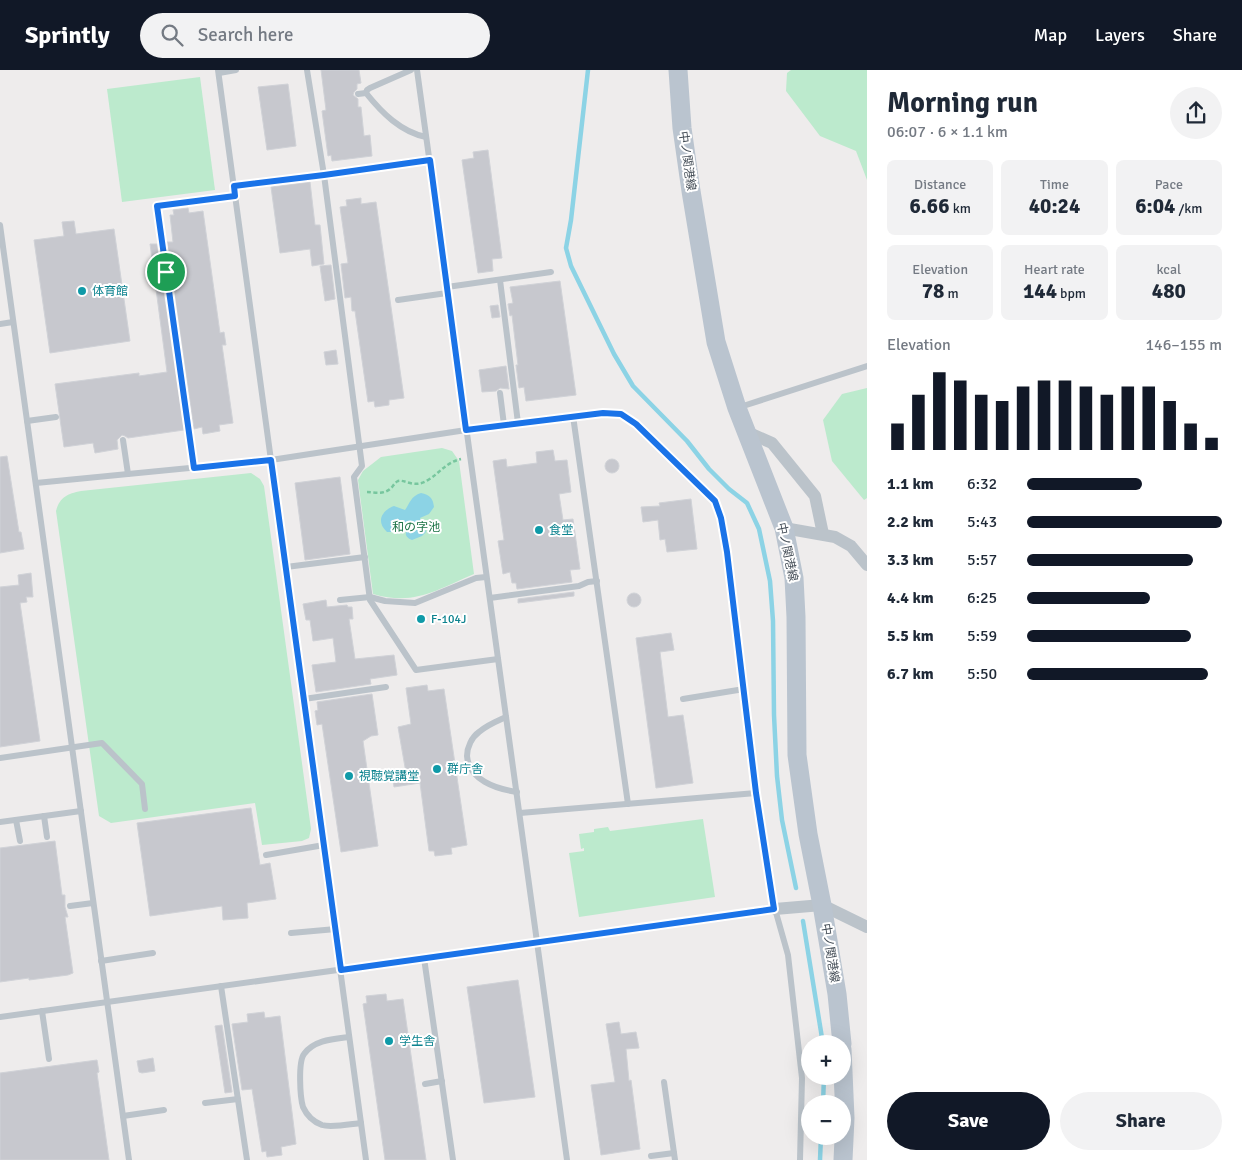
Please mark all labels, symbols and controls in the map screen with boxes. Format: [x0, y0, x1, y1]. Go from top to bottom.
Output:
search box [140, 13, 490, 58]
text: Sprintly [25, 20, 110, 50]
icon: search [158, 21, 186, 49]
text: Search here [198, 23, 294, 47]
text: Map [1034, 24, 1067, 46]
text: Layers [1095, 24, 1145, 46]
text: Share [1173, 24, 1217, 46]
text: Morning run [887, 86, 1038, 120]
button: share [1170, 87, 1222, 139]
text: 06:07 · 6 × 1.1 km [887, 122, 1008, 142]
street label: 中ノ関港線 [675, 130, 699, 192]
text: Distance [914, 176, 966, 193]
text: Time [1040, 176, 1069, 193]
text: Pace [1155, 176, 1183, 193]
text: 6.66 [910, 193, 950, 219]
text: 40:24 [1029, 193, 1080, 219]
text: 6:04 [1135, 193, 1175, 219]
text: km [950, 200, 971, 217]
text: /km [1175, 200, 1203, 217]
pin [145, 251, 187, 293]
icon: arrive [152, 258, 180, 286]
text: Elevation [912, 261, 968, 278]
text: Heart rate [1024, 261, 1085, 278]
text: kcal [1157, 261, 1181, 278]
text: 78 [922, 278, 944, 304]
text: 144 [1023, 278, 1057, 304]
text: 480 [1152, 278, 1186, 304]
place label: 体育館 [92, 284, 128, 299]
marker: 体育館 [76, 285, 88, 297]
text: m [944, 285, 959, 302]
text: bpm [1057, 285, 1086, 302]
text: Elevation [887, 335, 951, 355]
text: 146–155 m [1145, 335, 1222, 355]
text: 1.1 km [887, 474, 934, 494]
text: 6:32 [967, 474, 997, 494]
text: 2.2 km [887, 512, 934, 532]
text: 5:43 [967, 512, 997, 532]
park label: 和の字池 [392, 520, 440, 535]
street label: 中ノ関港線 [773, 521, 801, 583]
place label: 食堂 [549, 523, 573, 538]
marker: 食堂 [533, 524, 545, 536]
text: 3.3 km [887, 550, 934, 570]
text: 5:57 [967, 550, 997, 570]
text: 4.4 km [887, 588, 934, 608]
text: 6:25 [967, 588, 997, 608]
place label: F-104J [431, 612, 466, 627]
marker: F-104J [415, 613, 427, 625]
text: 5.5 km [887, 626, 934, 646]
text: 5:59 [967, 626, 997, 646]
text: 6.7 km [887, 664, 934, 684]
text: 5:50 [967, 664, 997, 684]
place label: 群庁舎 [447, 762, 483, 777]
marker: 群庁舎 [431, 763, 443, 775]
place label: 視聴覚講堂 [359, 769, 419, 784]
marker: 視聴覚講堂 [343, 770, 355, 782]
street label: 中ノ関港線 [818, 922, 842, 984]
place label: 学生舎 [399, 1034, 435, 1049]
marker: 学生舎 [383, 1035, 395, 1047]
map controls [801, 1035, 851, 1145]
button: + [801, 1035, 851, 1085]
button: Save [887, 1092, 1050, 1150]
button: Share [1060, 1092, 1222, 1150]
button: − [801, 1095, 851, 1145]

